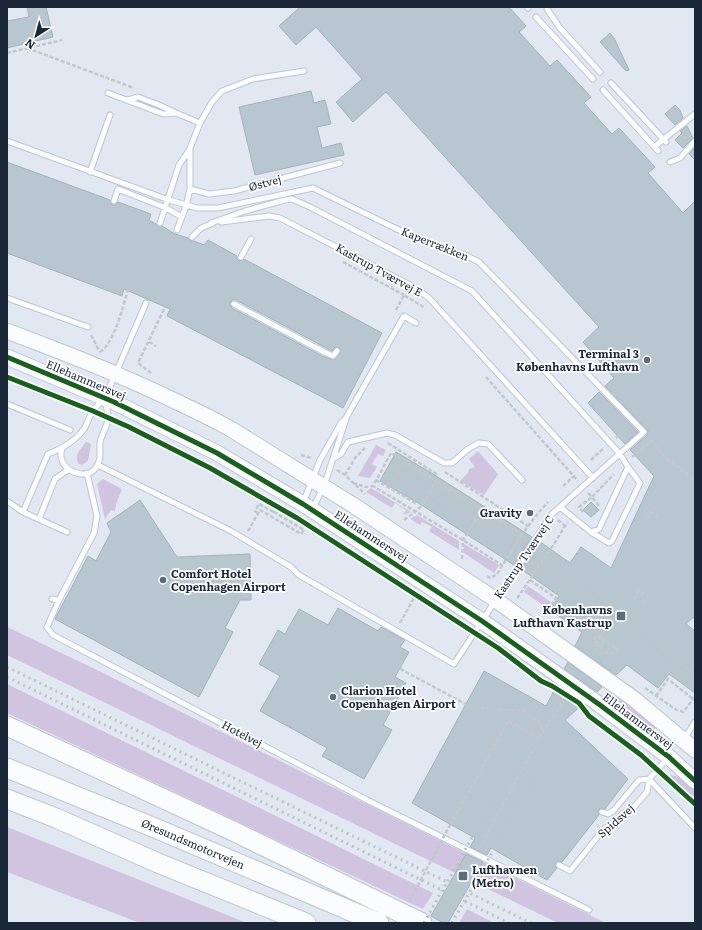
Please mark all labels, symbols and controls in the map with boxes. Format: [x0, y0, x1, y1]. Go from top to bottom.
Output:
north arrow [16, 16, 56, 56]
text: N [21, 36, 38, 54]
street label: Østvej [247, 170, 283, 194]
street label: Kaperrækken [399, 222, 472, 264]
street label: Kastrup Tværvej E [333, 239, 426, 300]
place label: Terminal 3 Københavns Lufthavn [516, 345, 639, 374]
street label: Ellehammersvej [44, 355, 129, 403]
marker: Terminal 3 Københavns Lufthavn [642, 355, 652, 365]
place label: Gravity [480, 504, 522, 520]
street label: Ellehammersvej [332, 505, 412, 565]
marker: Gravity [525, 508, 535, 518]
street label: Kastrup Tværvej C [489, 511, 557, 601]
place label: Comfort Hotel Copenhagen Airport [171, 565, 286, 594]
marker: Comfort Hotel Copenhagen Airport [158, 575, 168, 585]
place label: Københavns Lufthavn Kastrup [513, 601, 613, 630]
marker: Københavns Lufthavn Kastrup [615, 610, 627, 622]
place label: Clarion Hotel Copenhagen Airport [341, 682, 456, 711]
street label: Ellehammersvej [600, 688, 677, 752]
marker: Clarion Hotel Copenhagen Airport [328, 692, 338, 702]
street label: Hotelvej [219, 716, 266, 751]
street label: Spidsvej [594, 800, 637, 841]
street label: Øresundsmotorvejen [139, 814, 248, 872]
place label: Lufthavnen (Metro) [472, 861, 537, 890]
marker: Lufthavnen (Metro) [457, 870, 469, 882]

